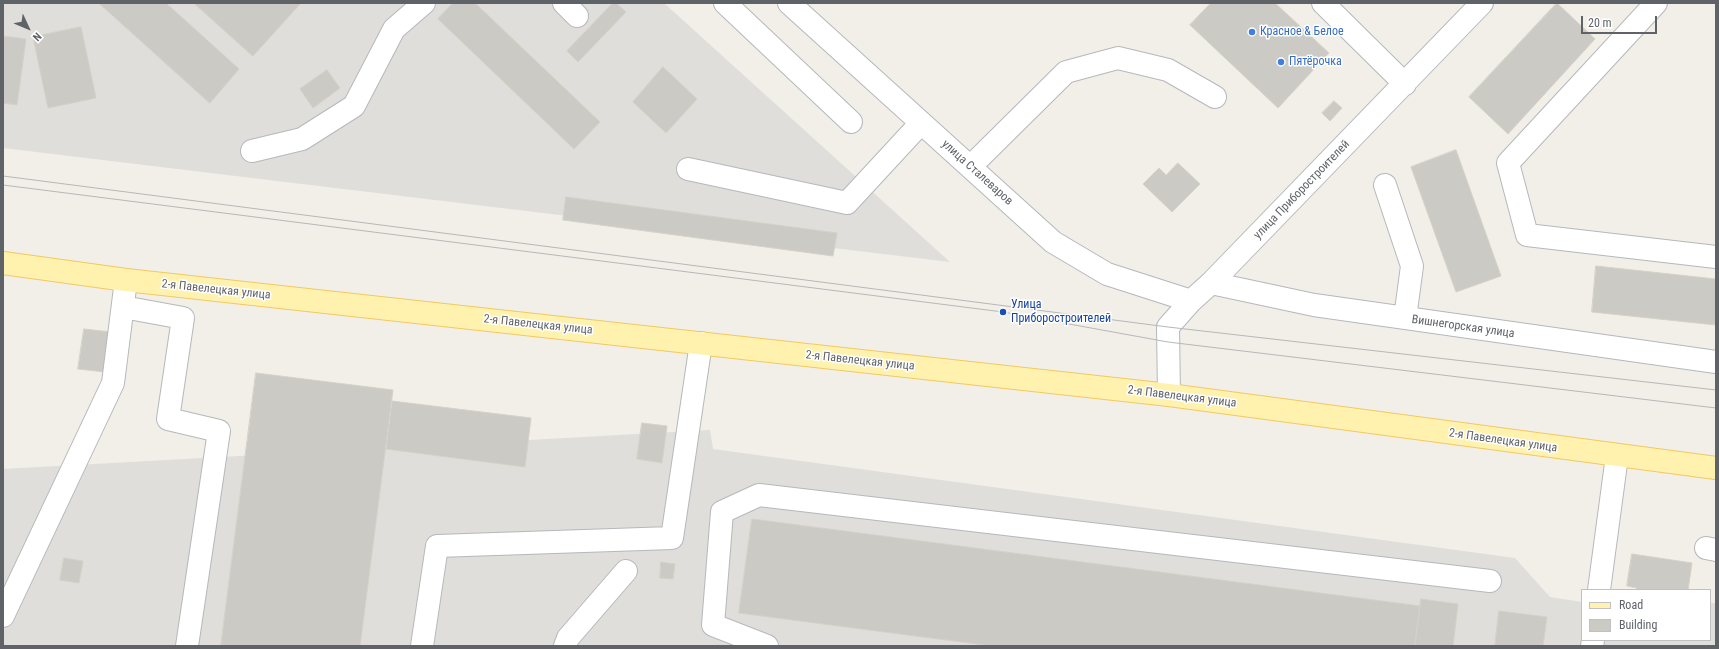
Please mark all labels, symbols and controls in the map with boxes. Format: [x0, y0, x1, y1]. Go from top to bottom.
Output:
north arrow [8, 8, 48, 48]
scale bar [1583, 8, 1659, 34]
text: 20 m [1588, 16, 1612, 30]
place label: Красное & Белое [1260, 25, 1344, 39]
marker: Красное & Белое [1247, 27, 1257, 37]
text: N [30, 30, 44, 44]
place label: Пятёрочка [1289, 55, 1342, 69]
marker: Пятёрочка [1276, 57, 1286, 67]
street label: улица Сталеваров [938, 137, 1016, 209]
street label: улица Приборостроителей [1251, 138, 1353, 242]
street label: 2-я Павелецкая улица [161, 277, 271, 303]
place label: Улица Приборостроителей [1011, 298, 1111, 326]
marker: Улица Приборостроителей [998, 307, 1008, 317]
street label: 2-я Павелецкая улица [483, 312, 593, 338]
street label: Вишнегорская улица [1411, 313, 1515, 341]
street label: 2-я Павелецкая улица [805, 348, 915, 374]
street label: 2-я Павелецкая улица [1127, 383, 1237, 411]
street label: 2-я Павелецкая улица [1448, 426, 1558, 456]
legend [1581, 589, 1711, 641]
text: Road [1619, 598, 1643, 612]
text: Building [1619, 618, 1657, 632]

